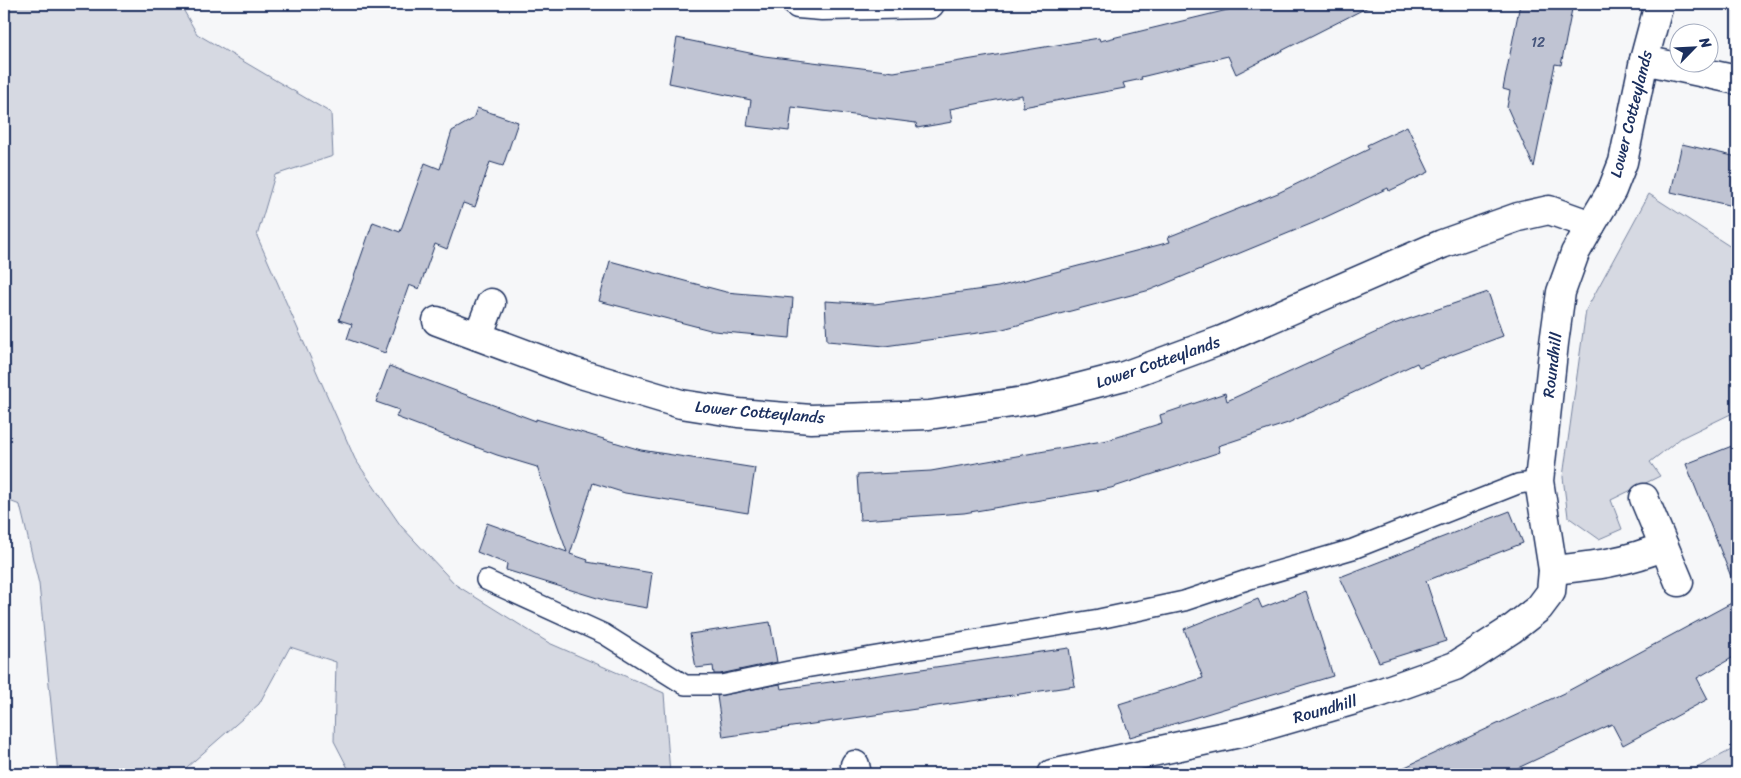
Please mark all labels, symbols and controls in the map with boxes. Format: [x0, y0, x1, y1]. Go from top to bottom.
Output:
north arrow [1668, 22, 1718, 72]
house number: 12 [1531, 30, 1545, 55]
text: N [1692, 32, 1719, 53]
street label: Lower Cotteylands [1601, 47, 1661, 181]
street label: Lower Cotteylands [1092, 327, 1225, 397]
street label: Roundhill [1534, 330, 1570, 399]
street label: Lower Cotteylands [694, 392, 827, 432]
street label: Roundhill [1290, 686, 1361, 732]

